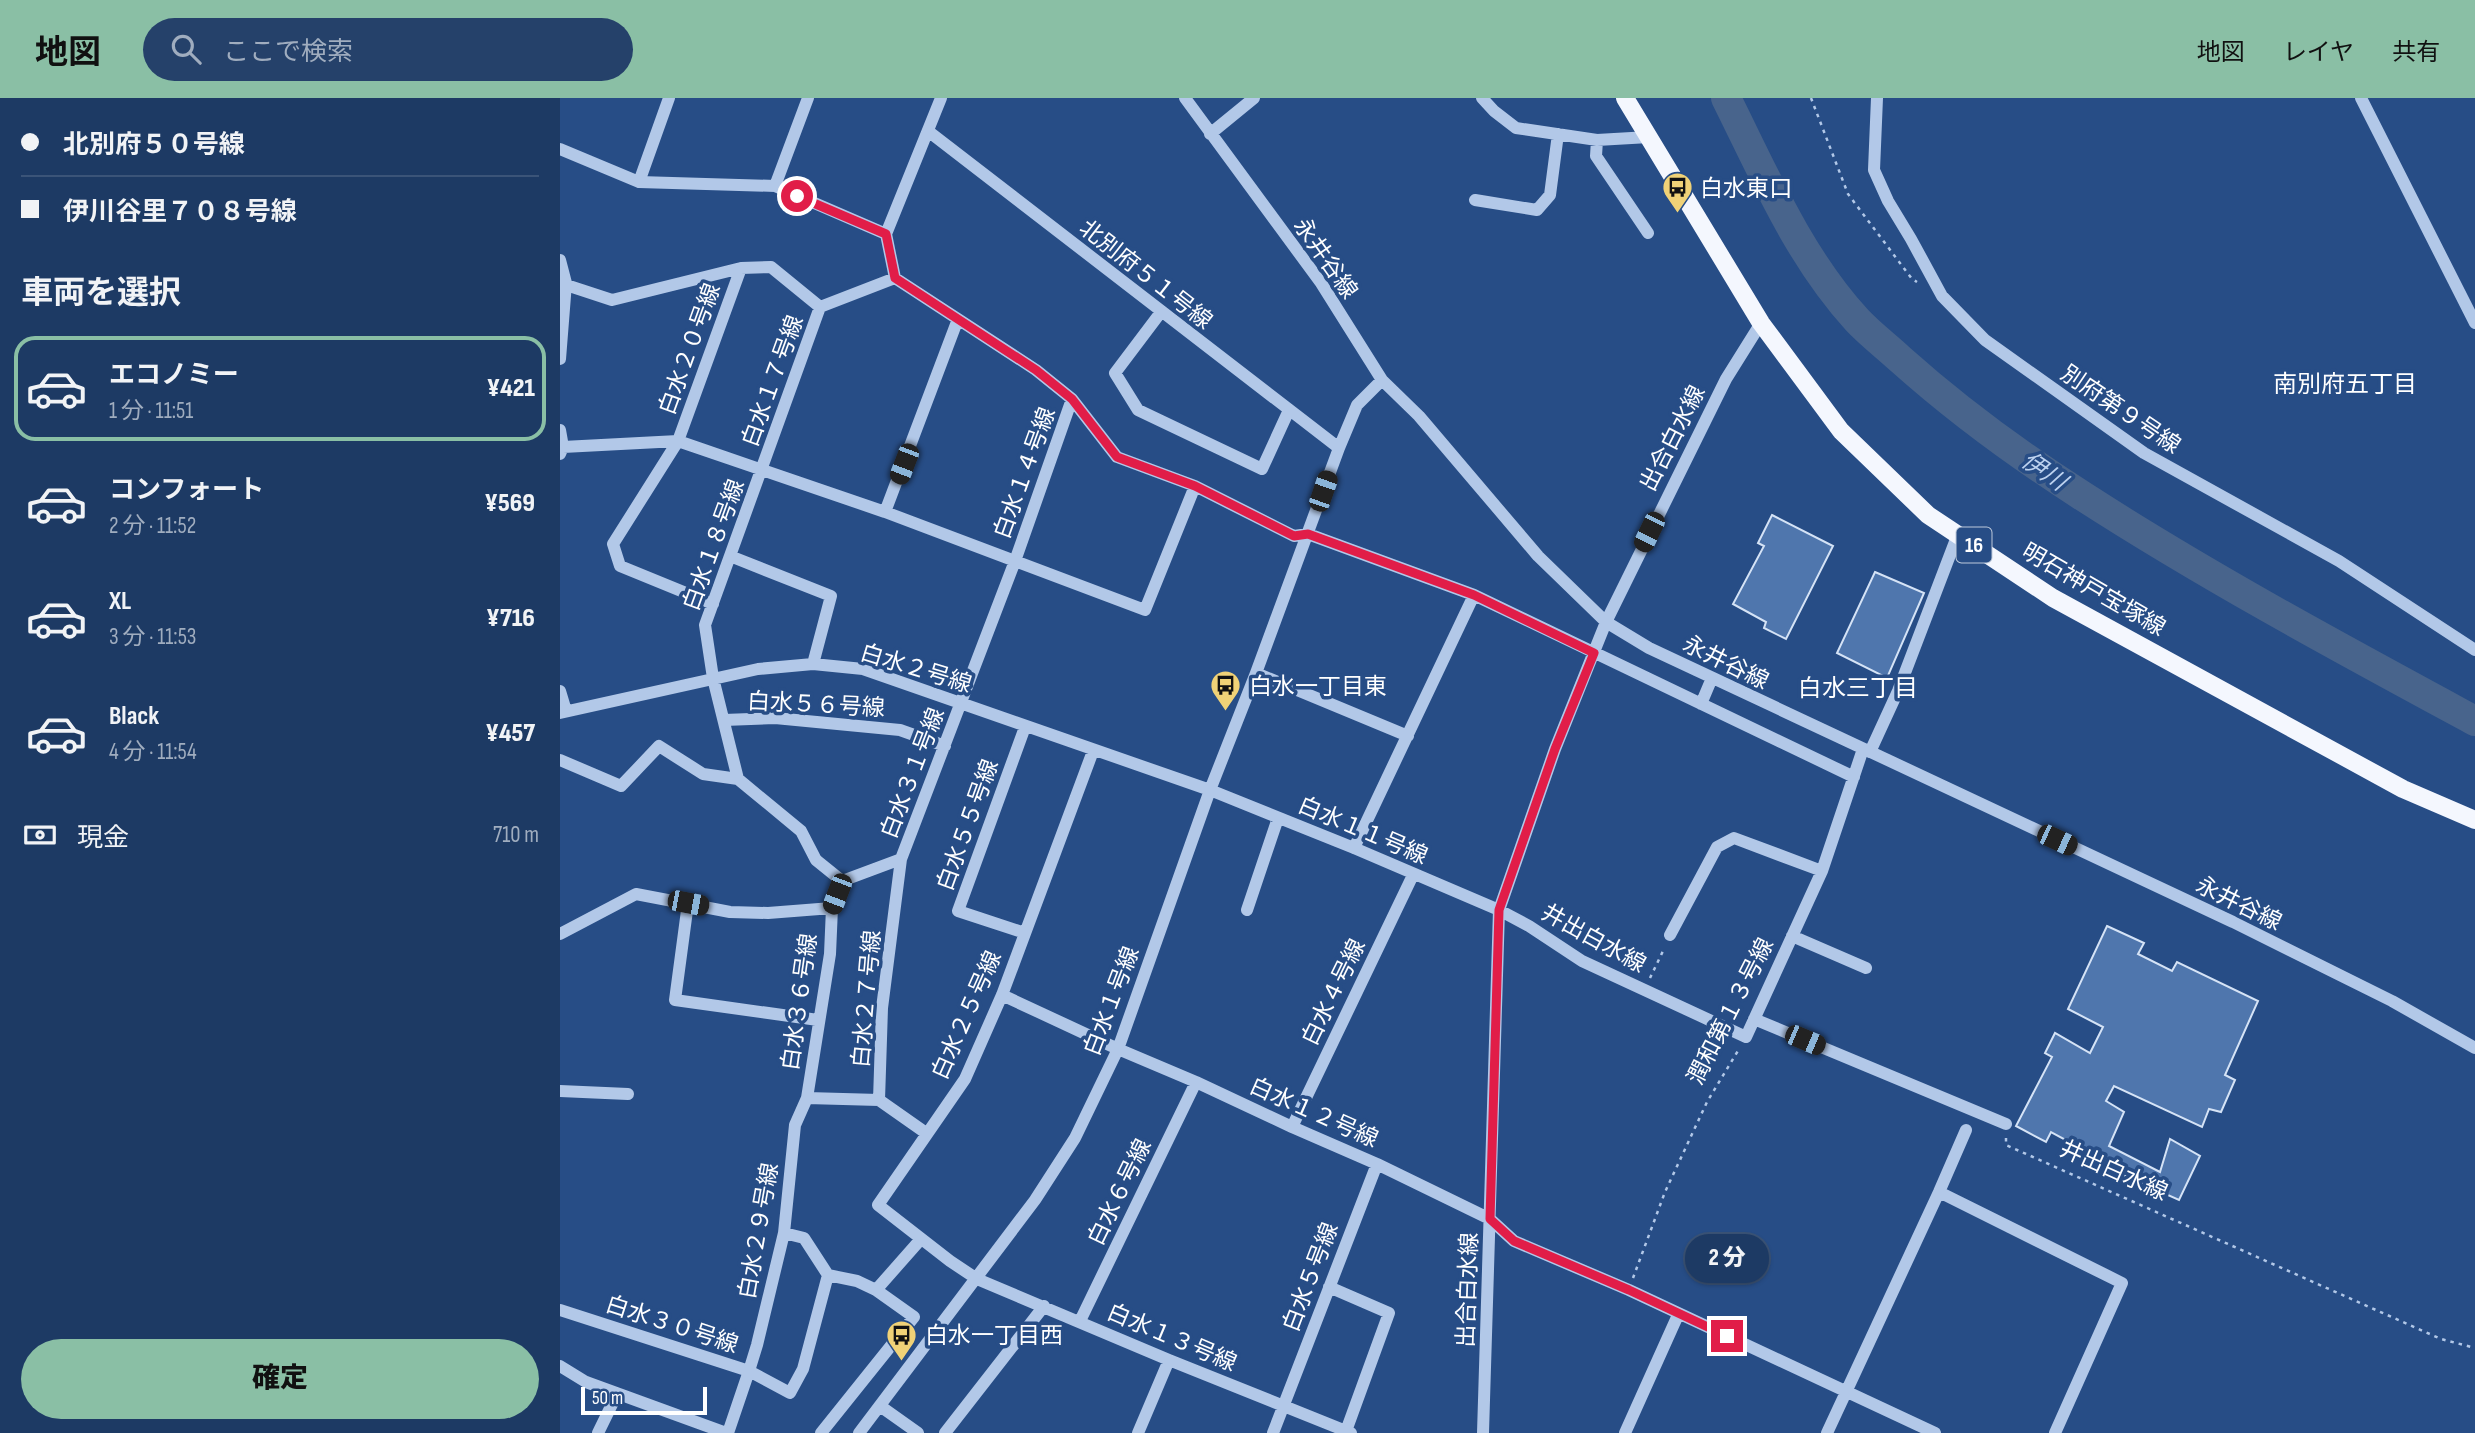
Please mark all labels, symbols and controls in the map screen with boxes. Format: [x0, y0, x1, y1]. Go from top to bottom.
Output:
search box [143, 18, 633, 81]
icon: search [167, 30, 205, 68]
text: 地図 [35, 33, 101, 73]
text: ここで検索 [223, 37, 353, 68]
text: 地図 [2197, 38, 2245, 67]
text: レイヤ [2283, 38, 2354, 67]
text: 共有 [2392, 38, 2440, 67]
text: 北別府５０号線 [63, 130, 245, 161]
bus stop icon: 白水東口 [1660, 171, 1694, 215]
place label: 白水東口 [1700, 175, 1792, 203]
route start [781, 180, 813, 212]
text: 伊川谷里７０８号線 [63, 197, 297, 228]
street label: 永井谷線 [1287, 213, 1363, 304]
street label: 北別府５１号線 [1073, 214, 1217, 335]
text: 車両を選択 [21, 274, 181, 313]
street label: 白水２０号線 [653, 280, 727, 419]
street label: 白水１７号線 [736, 312, 810, 451]
icon: car [25, 357, 88, 420]
text: エコノミー [109, 360, 239, 391]
street label: 別府第９号線 [2055, 360, 2185, 460]
district label: 南別府五丁目 [2273, 370, 2417, 399]
text: ¥421 [487, 373, 535, 404]
street label: 出合白水線 [1634, 381, 1711, 496]
text: 1 分 · 11:51 [109, 397, 193, 425]
street label: 白水１４号線 [988, 404, 1062, 543]
car [887, 441, 922, 487]
water label: 伊川 [2016, 446, 2074, 499]
car [1307, 468, 1340, 514]
icon: car [25, 472, 88, 535]
text: コンフォート [109, 475, 264, 506]
street label: 白水１８号線 [677, 476, 751, 615]
text: ¥569 [484, 488, 535, 519]
car [1631, 509, 1668, 555]
text: 2 分 · 11:52 [109, 512, 196, 540]
road number: 16 [1956, 528, 1992, 562]
street label: 明石神戸宝塚線 [2017, 537, 2170, 642]
text: XL [109, 586, 131, 617]
icon: car [25, 587, 88, 650]
text: ¥716 [486, 603, 535, 634]
text: 3 分 · 11:53 [109, 623, 197, 651]
street label: 永井谷線 [1678, 630, 1773, 696]
street label: 白水２号線 [857, 639, 975, 699]
bus stop icon: 白水一丁目東 [1209, 669, 1243, 713]
place label: 白水一丁目東 [1249, 673, 1387, 701]
district label: 白水三丁目 [1798, 674, 1918, 703]
street label: 白水５６号線 [746, 687, 886, 723]
text: Black [109, 701, 159, 732]
icon: car [25, 702, 88, 765]
street label: 白水３１号線 [875, 704, 951, 843]
text: ¥457 [486, 718, 535, 749]
text: 4 分 · 11:54 [109, 738, 197, 766]
street label: 白水５５号線 [931, 756, 1005, 895]
street label: 白水１１号線 [1294, 791, 1432, 871]
icon: cash [21, 816, 59, 854]
text: 710 m [493, 821, 539, 849]
car [2034, 822, 2081, 858]
text: 現金 [77, 823, 129, 854]
car [820, 871, 855, 917]
street label: 永井谷線 [2191, 871, 2286, 937]
car [666, 889, 711, 917]
street label: 井出白水線 [1536, 899, 1651, 979]
street label: 白水２７号線 [847, 929, 887, 1069]
street label: 白水３６号線 [777, 932, 823, 1072]
street label: 潤和第１３号線 [1682, 933, 1780, 1090]
street label: 白水４号線 [1296, 935, 1372, 1050]
street label: 白水１号線 [1078, 943, 1146, 1060]
street label: 白水２５号線 [926, 947, 1008, 1084]
car [1782, 1022, 1829, 1058]
street label: 白水１２号線 [1245, 1072, 1382, 1154]
street label: 白水６号線 [1082, 1135, 1158, 1250]
street label: 井出白水線 [2055, 1135, 2172, 1207]
street label: 白水２９号線 [733, 1161, 785, 1302]
street label: 白水５号線 [1277, 1219, 1345, 1336]
street label: 出合白水線 [1452, 1232, 1484, 1348]
callout: 2 分 [1685, 1234, 1769, 1284]
text: 2 分 [1709, 1244, 1745, 1272]
street label: 白水３０号線 [602, 1290, 742, 1360]
street label: 白水１３号線 [1103, 1298, 1241, 1378]
bus stop icon: 白水一丁目西 [885, 1318, 919, 1362]
route end [1711, 1320, 1743, 1352]
place label: 白水一丁目西 [925, 1322, 1063, 1350]
button: 確定 [21, 1339, 539, 1419]
scale bar [581, 1384, 707, 1416]
text: 50 m [592, 1387, 623, 1410]

